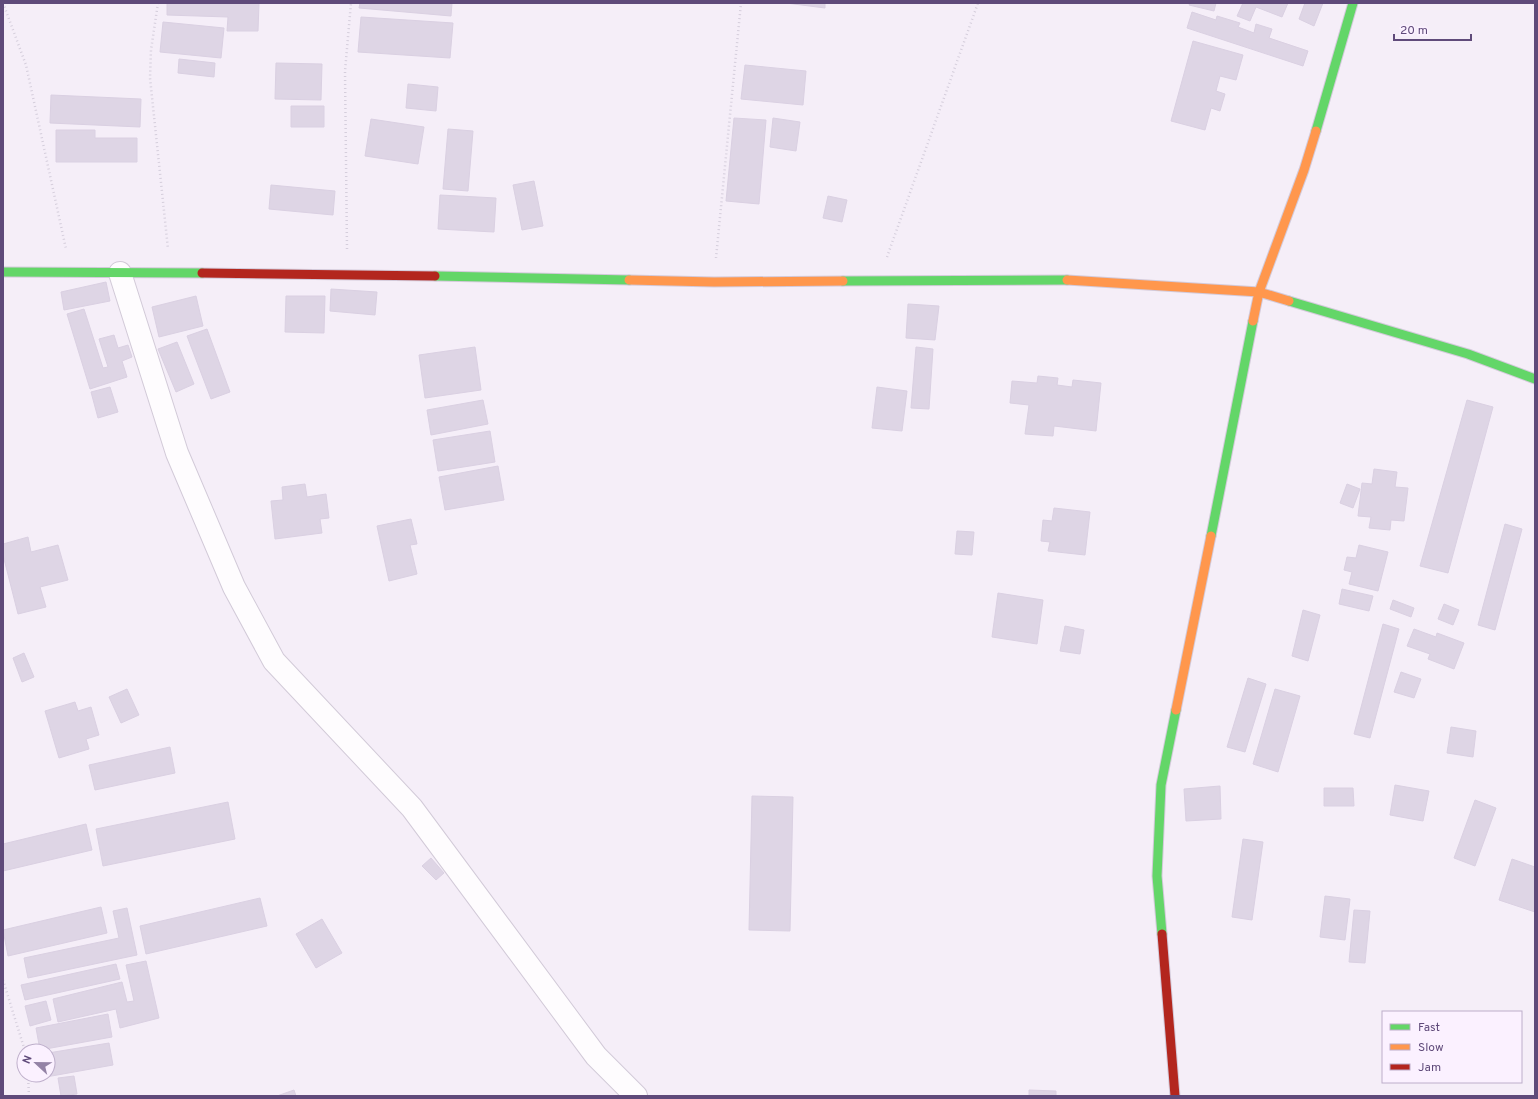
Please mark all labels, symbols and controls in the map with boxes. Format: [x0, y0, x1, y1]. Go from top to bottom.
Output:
scale bar [1394, 16, 1471, 42]
text: 20 m [1400, 23, 1428, 39]
legend [1382, 1011, 1522, 1083]
text: Fast [1418, 1020, 1440, 1036]
text: Slow [1418, 1040, 1444, 1056]
north arrow [16, 1043, 56, 1083]
text: N [20, 1053, 36, 1066]
text: Jam [1418, 1060, 1441, 1076]

